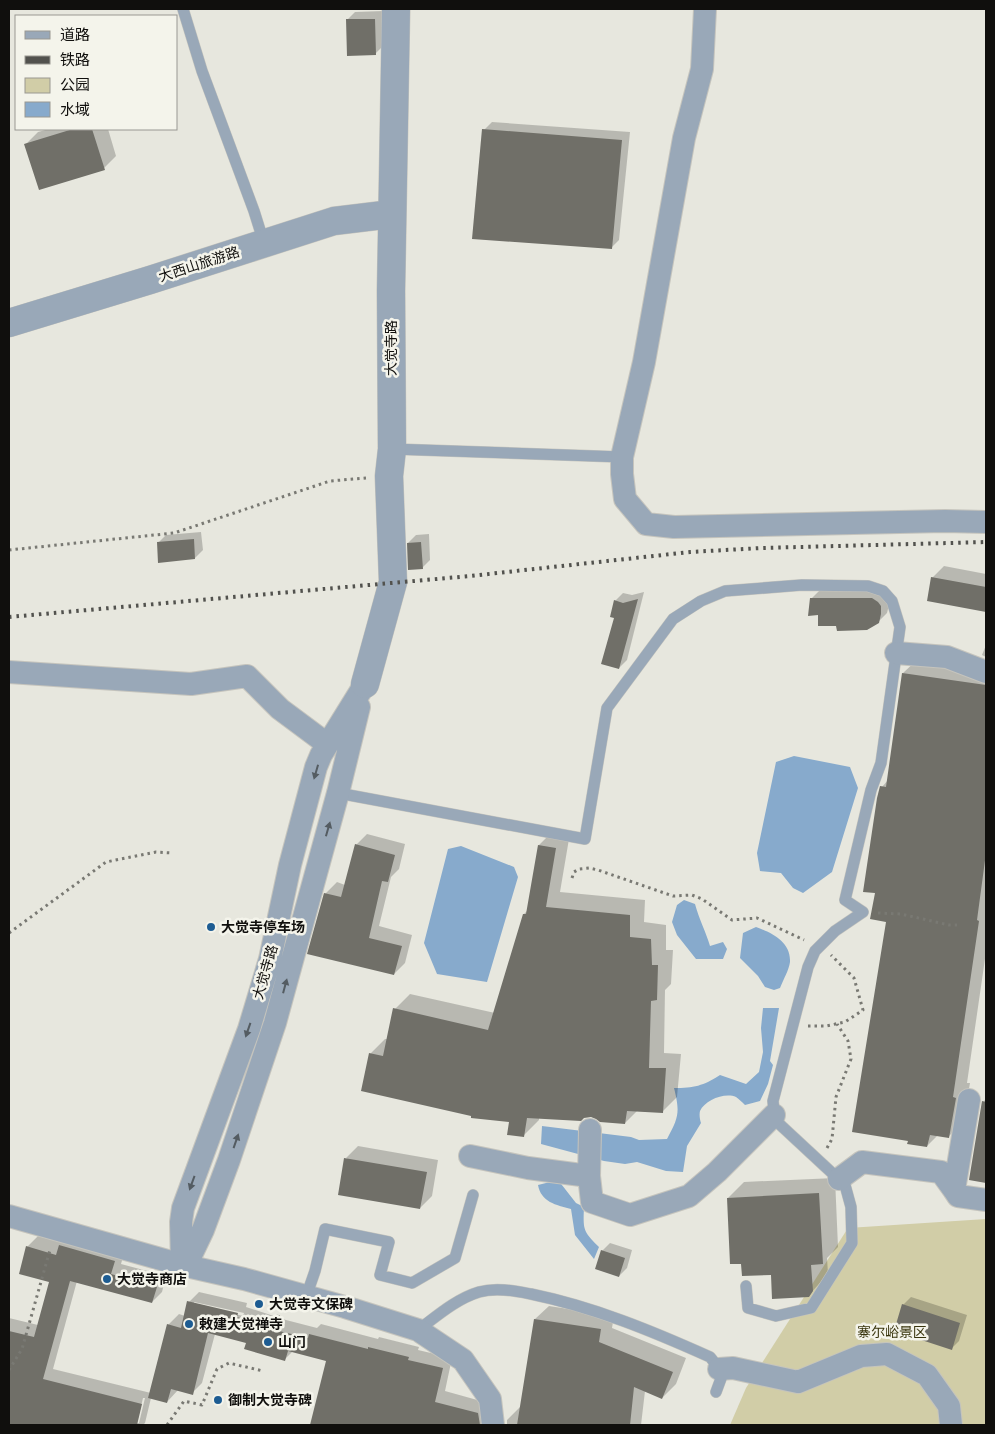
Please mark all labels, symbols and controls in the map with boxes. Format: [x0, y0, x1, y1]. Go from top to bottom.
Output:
legend [15, 15, 178, 130]
text: 道路 [60, 25, 90, 43]
text: 铁路 [60, 50, 90, 68]
text: 公园 [60, 75, 90, 93]
text: 水域 [60, 100, 90, 118]
street label: 大西山旅游路 [156, 242, 241, 285]
street label: 大觉寺路 [382, 320, 399, 376]
one-way arrow [311, 764, 319, 779]
one-way arrow [324, 822, 332, 837]
place label: 大觉寺停车场 [221, 918, 305, 935]
marker: 大觉寺停车场 [205, 921, 217, 933]
street label: 大觉寺路 [249, 943, 280, 1001]
one-way arrow [281, 979, 289, 994]
one-way arrow [244, 1023, 251, 1038]
one-way arrow [232, 1133, 240, 1148]
one-way arrow [188, 1176, 196, 1191]
place label: 大觉寺商店 [117, 1270, 187, 1287]
marker: 大觉寺商店 [101, 1273, 113, 1285]
place label: 大觉寺文保碑 [269, 1295, 353, 1312]
marker: 大觉寺文保碑 [253, 1298, 265, 1310]
place label: 敕建大觉禅寺 [199, 1315, 283, 1332]
marker: 敕建大觉禅寺 [183, 1318, 195, 1330]
park label: 寨尔峪景区 [857, 1323, 927, 1340]
place label: 山门 [278, 1333, 306, 1350]
marker: 山门 [262, 1336, 274, 1348]
place label: 御制大觉寺碑 [228, 1391, 312, 1408]
marker: 御制大觉寺碑 [212, 1394, 224, 1406]

